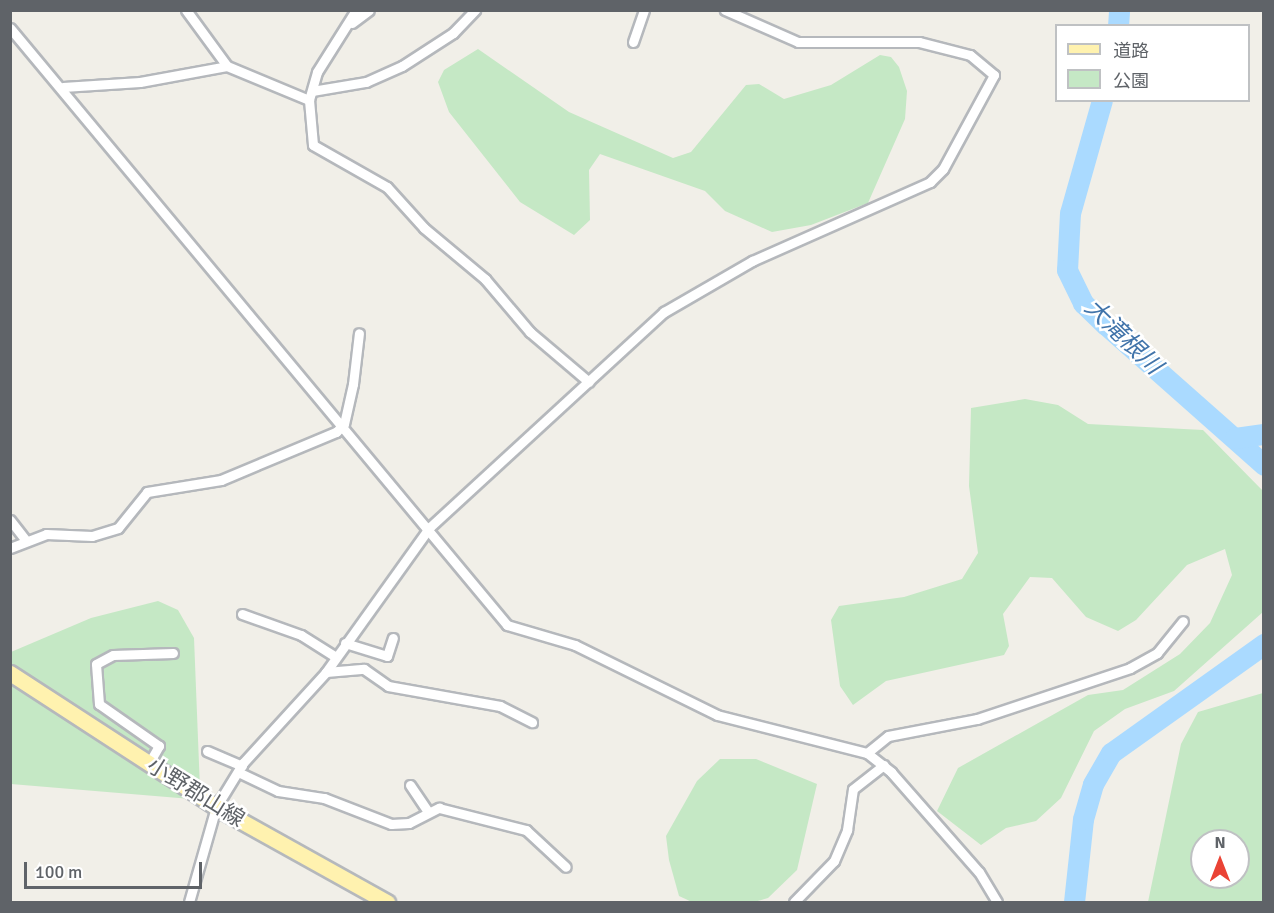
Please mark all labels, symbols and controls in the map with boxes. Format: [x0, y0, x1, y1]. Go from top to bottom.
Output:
legend [1055, 24, 1250, 102]
text: 道路 [1113, 40, 1149, 62]
text: 公園 [1113, 70, 1149, 92]
water label: 大滝根川 [1078, 293, 1168, 381]
street label: 小野郡山線 [142, 752, 250, 832]
north arrow [1190, 829, 1250, 889]
text: N [1214, 833, 1226, 853]
scale bar [27, 850, 206, 888]
text: 100 m [35, 861, 82, 883]

